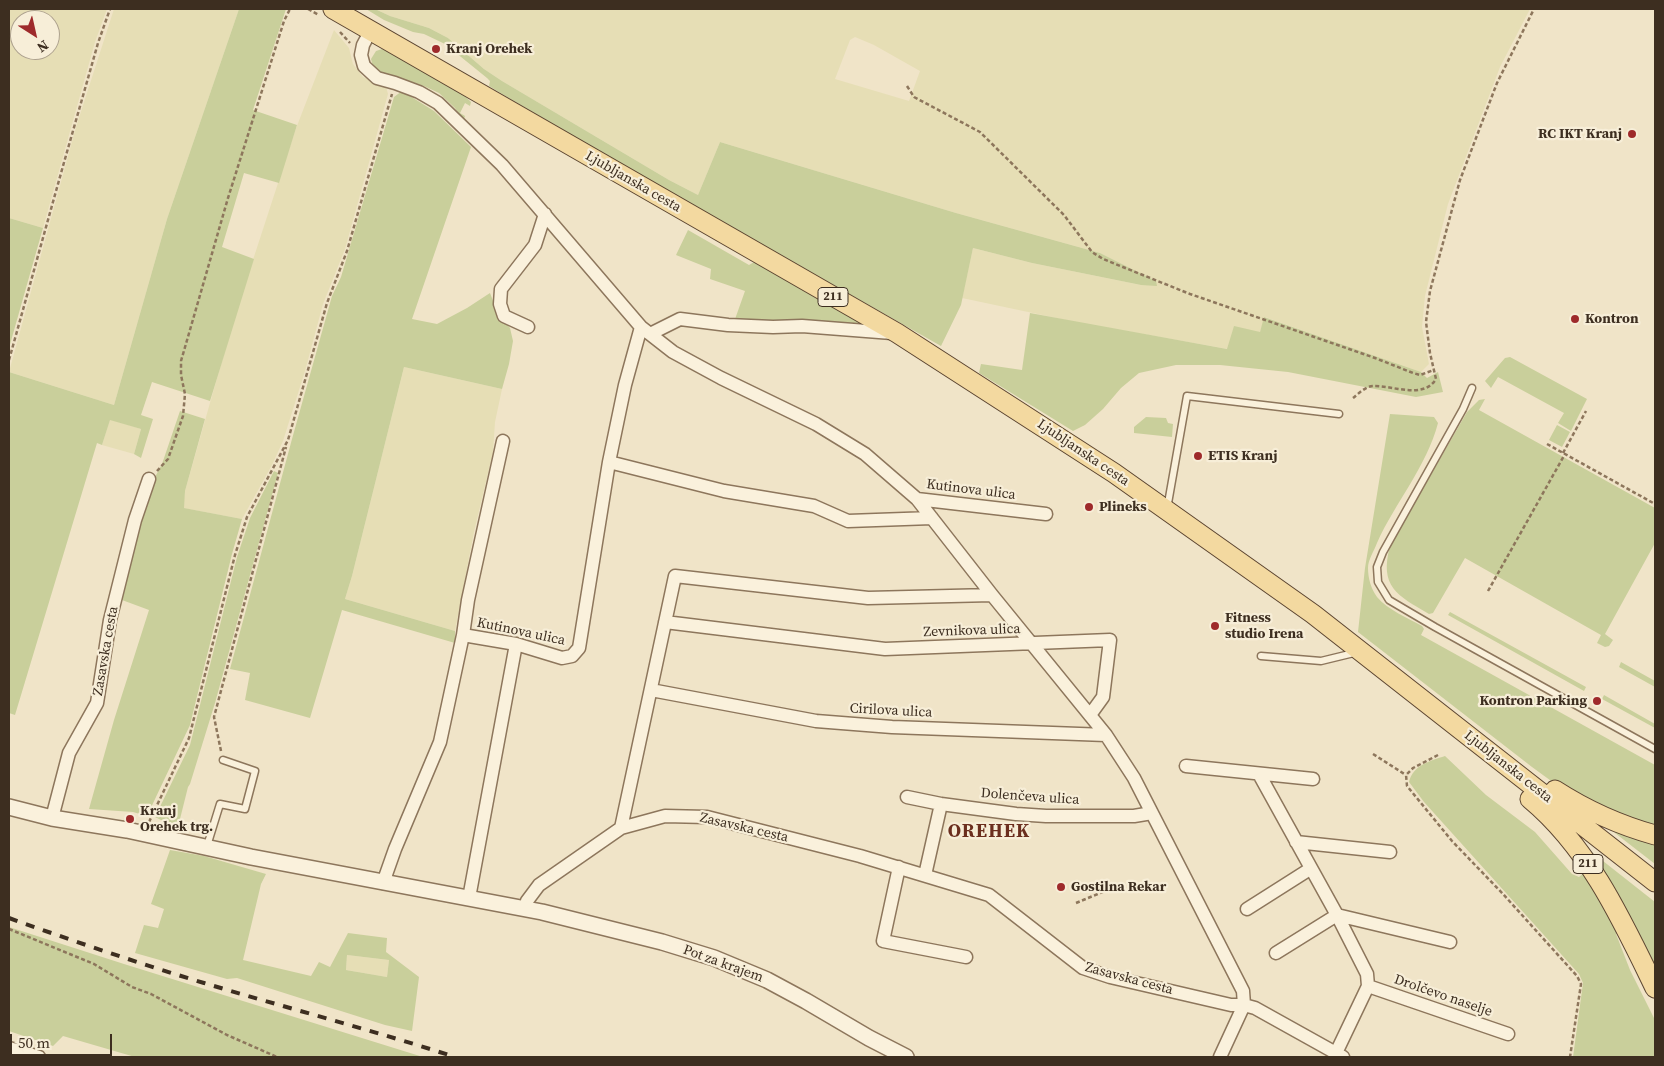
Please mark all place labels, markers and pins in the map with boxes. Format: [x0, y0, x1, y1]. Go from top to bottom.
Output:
place label: Kranj Orehek [446, 41, 532, 57]
marker: Kranj Orehek [430, 43, 442, 55]
place label: RC IKT Kranj [1538, 126, 1622, 142]
marker: RC IKT Kranj [1626, 128, 1638, 140]
place label: Kontron [1585, 311, 1639, 327]
marker: Kontron [1569, 313, 1581, 325]
place label: ETIS Kranj [1208, 448, 1277, 464]
marker: ETIS Kranj [1192, 450, 1204, 462]
place label: Plineks [1099, 499, 1147, 515]
marker: Plineks [1083, 501, 1095, 513]
place label: Fitness studio Irena [1225, 610, 1303, 642]
marker: Fitness studio Irena [1209, 620, 1221, 632]
place label: Kontron Parking [1479, 693, 1587, 709]
marker: Kontron Parking [1591, 695, 1603, 707]
place label: Kranj Orehek trg. [140, 803, 213, 836]
marker: Kranj Orehek trg. [124, 813, 136, 825]
place label: Gostilna Rekar [1071, 879, 1166, 895]
marker: Gostilna Rekar [1055, 881, 1067, 893]

